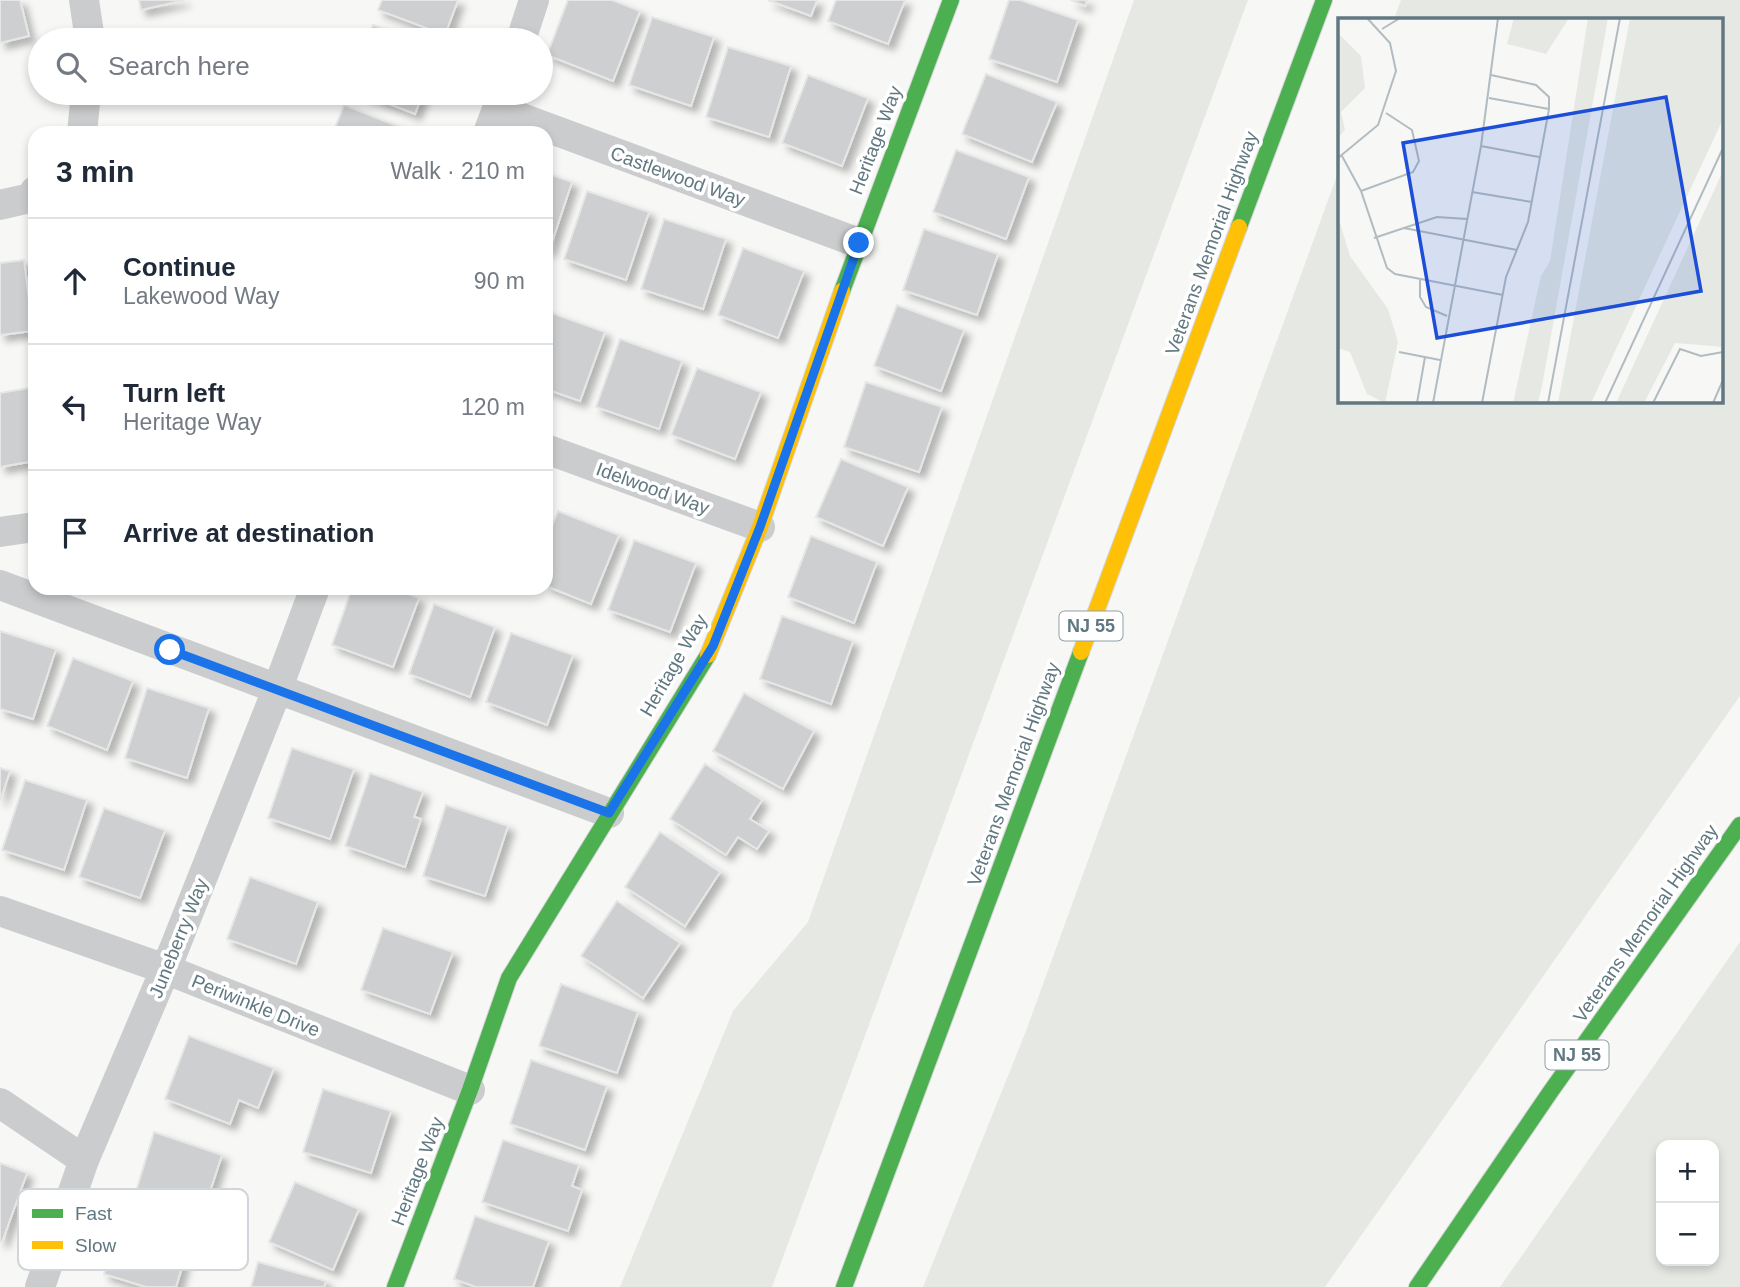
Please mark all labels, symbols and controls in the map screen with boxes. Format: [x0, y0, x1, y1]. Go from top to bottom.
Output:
inset map [1338, 18, 1722, 402]
search box [28, 28, 553, 105]
icon: search [52, 48, 90, 86]
text: Search here [108, 51, 250, 81]
street label: Heritage Way [845, 83, 906, 197]
street label: Veterans Memorial Highway [1161, 128, 1262, 358]
street label: Castlewood Way [608, 142, 749, 211]
text: 3 min [56, 155, 134, 188]
text: Walk · 210 m [390, 158, 525, 184]
route end [843, 227, 874, 258]
text: Continue [123, 252, 236, 282]
icon: ahead [56, 262, 94, 300]
text: 90 m [474, 268, 525, 294]
text: Lakewood Way [123, 283, 279, 309]
text: Turn left [123, 378, 225, 408]
icon: left [56, 388, 94, 426]
text: 120 m [461, 394, 525, 420]
text: Heritage Way [123, 409, 261, 435]
street label: Idelwood Way [593, 458, 713, 519]
icon: arrive [56, 514, 94, 552]
text: Arrive at destination [123, 518, 374, 548]
street label: Heritage Way [636, 610, 711, 720]
road number: NJ 55 [1060, 612, 1122, 640]
route start [154, 634, 185, 665]
street label: Veterans Memorial Highway [963, 659, 1064, 889]
street label: Veterans Memorial Highway [1569, 820, 1722, 1026]
street label: Juneberry Way [145, 875, 212, 1001]
street label: Periwinkle Drive [189, 970, 323, 1041]
road number: NJ 55 [1546, 1040, 1608, 1070]
street label: Heritage Way [387, 1114, 448, 1228]
map controls [1656, 1140, 1719, 1266]
button: + [1656, 1140, 1719, 1203]
legend [18, 1189, 248, 1270]
text: Fast [75, 1203, 113, 1224]
button: − [1656, 1203, 1719, 1266]
text: Slow [75, 1235, 116, 1256]

